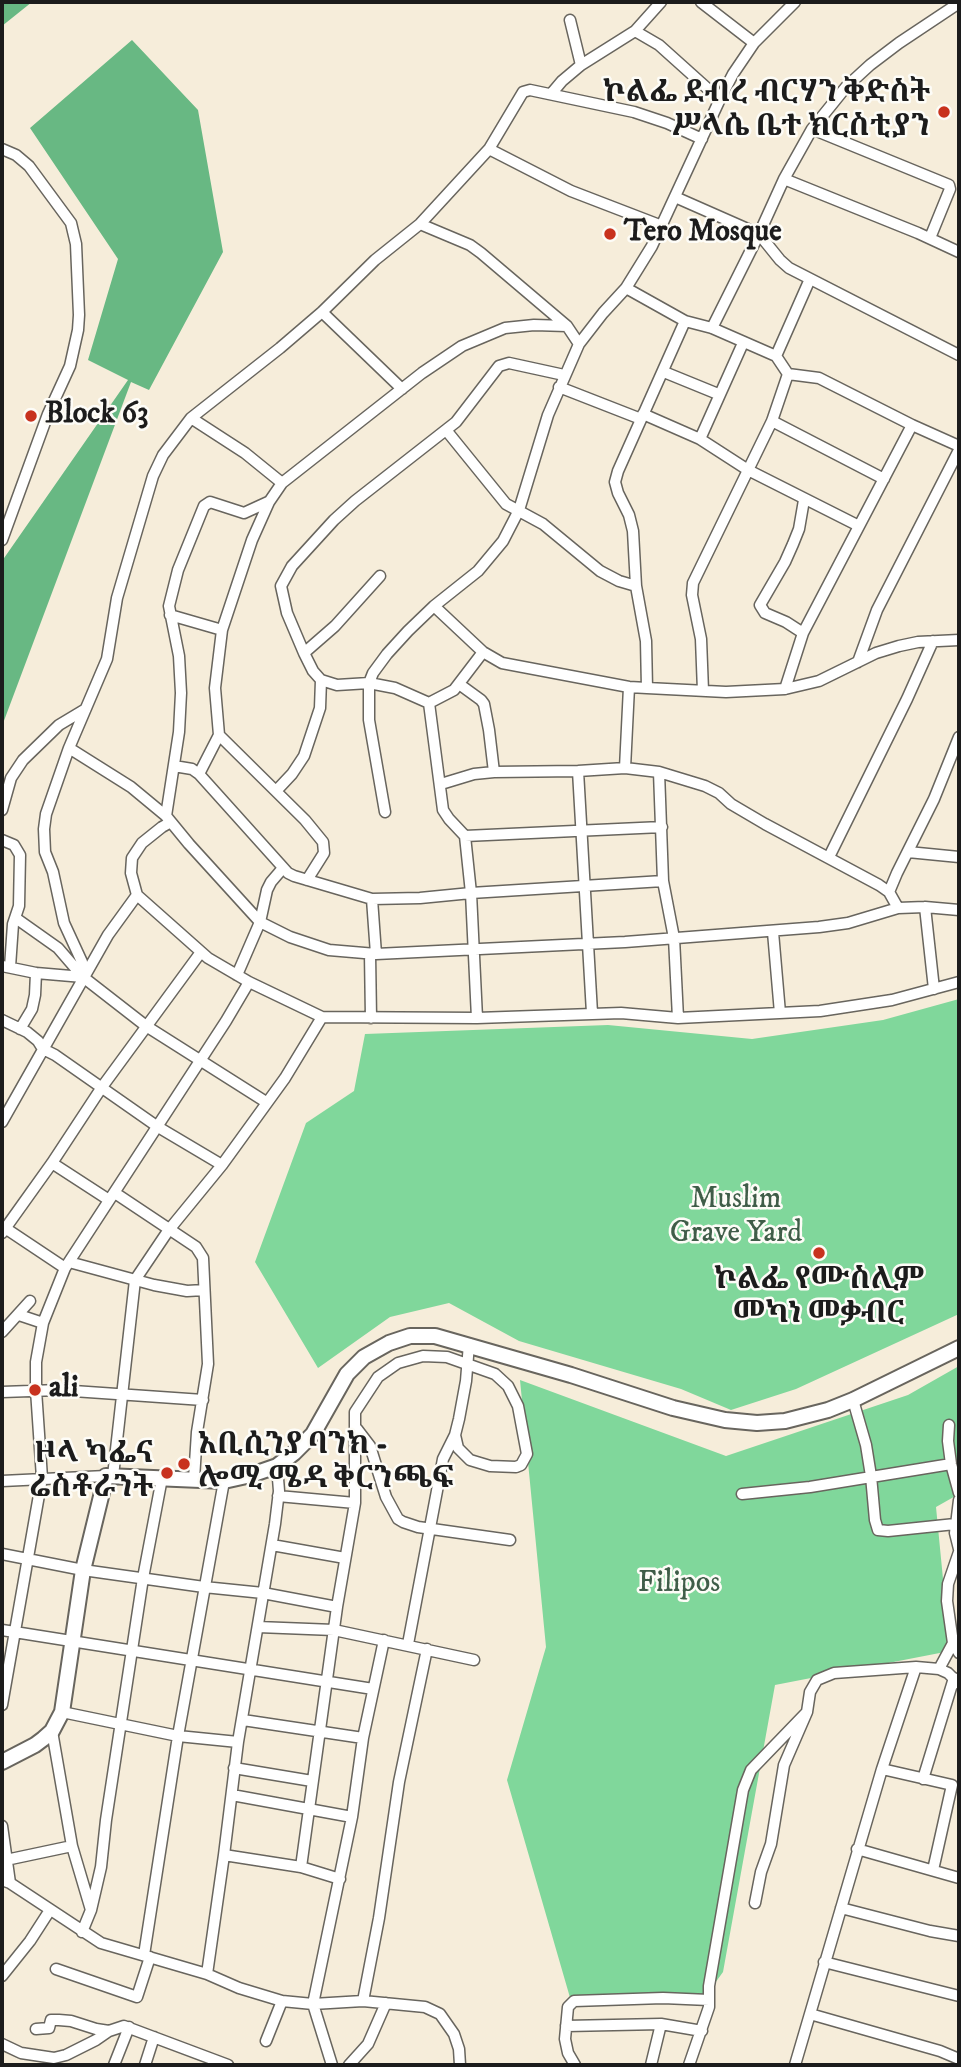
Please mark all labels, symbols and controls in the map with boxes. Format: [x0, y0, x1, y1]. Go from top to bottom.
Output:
place label: ኮልፌ ደብረ ብርሃን ቅድስት ሥላሴ ቤተ ክርስቲያን [603, 77, 930, 148]
marker: ኮልፌ ደብረ ብርሃን ቅድስት ሥላሴ ቤተ ክርስቲያን [936, 104, 952, 120]
place label: Tero Mosque [624, 216, 782, 252]
marker: Tero Mosque [602, 226, 618, 242]
place label: Block 63 [45, 398, 148, 434]
marker: Block 63 [23, 408, 39, 424]
park label: Muslim Grave Yard [670, 1183, 802, 1254]
marker: ኮልፌ የሙስሊም መካነ መቃብር [811, 1245, 827, 1261]
place label: ኮልፌ የሙስሊም መካነ መቃብር [714, 1264, 924, 1334]
place label: ali [49, 1372, 78, 1408]
marker: ali [27, 1382, 43, 1398]
place label: አቢሲንያ ባንክ - ሎሚ ሜዳ ቅርንጫፍ [198, 1429, 454, 1500]
place label: ዞላ ካፌና ሬስቶራንት [29, 1438, 153, 1508]
marker: አቢሲንያ ባንክ - ሎሚ ሜዳ ቅርንጫፍ [176, 1456, 192, 1472]
marker: ዞላ ካፌና ሬስቶራንት [159, 1465, 175, 1481]
park label: Filipos [638, 1567, 720, 1603]

